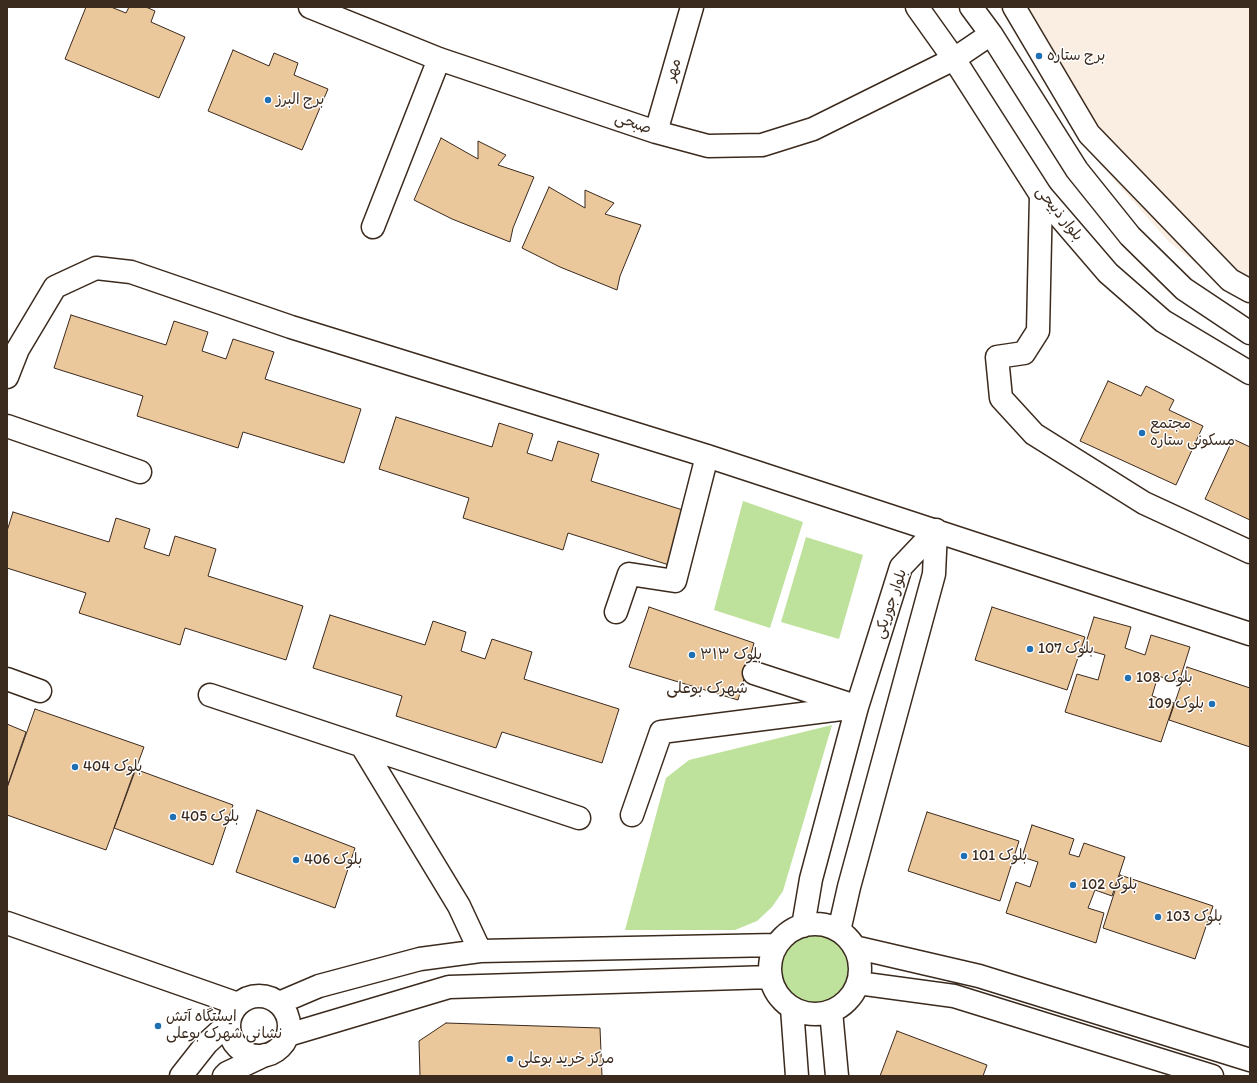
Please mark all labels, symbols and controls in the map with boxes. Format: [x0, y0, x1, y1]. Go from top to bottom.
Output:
place label: برج ستاره [1047, 47, 1105, 65]
marker: برج ستاره [1034, 51, 1044, 61]
street label: مهر [662, 57, 686, 83]
place label: برج البرز [276, 91, 324, 109]
marker: برج البرز [263, 95, 273, 105]
street label: صبحی [612, 109, 654, 139]
street label: بلوار ذبیحی [1032, 183, 1086, 245]
place label: مجتمع مسکونی ستاره [1150, 415, 1235, 450]
marker: مجتمع مسکونی ستاره [1137, 428, 1147, 438]
street label: بلوار جوریکی [871, 567, 911, 641]
place label: بلوک 107 [1038, 640, 1094, 658]
marker: بلوک 107 [1025, 644, 1035, 654]
place label: بلوک ۳۱۳ [700, 646, 762, 664]
marker: بلوک ۳۱۳ [687, 650, 697, 660]
place label: بلوک 108 [1136, 669, 1193, 687]
marker: بلوک 108 [1123, 673, 1133, 683]
district label: شهرک بوعلی [666, 679, 748, 699]
place label: بلوک 109 [1148, 695, 1204, 713]
marker: بلوک 109 [1207, 699, 1217, 709]
place label: بلوک 404 [83, 758, 142, 776]
marker: بلوک 404 [70, 762, 80, 772]
place label: بلوک 405 [181, 808, 239, 826]
marker: بلوک 405 [168, 812, 178, 822]
place label: بلوک 101 [972, 847, 1027, 865]
place label: بلوک 406 [304, 851, 362, 869]
marker: بلوک 101 [959, 851, 969, 861]
marker: بلوک 406 [291, 855, 301, 865]
place label: بلوک 102 [1081, 876, 1137, 894]
marker: بلوک 102 [1068, 880, 1078, 890]
place label: بلوک 103 [1166, 908, 1223, 926]
marker: بلوک 103 [1153, 912, 1163, 922]
place label: ایستگاه آتش نشانی شهرک بوعلی [166, 1008, 282, 1043]
marker: ایستگاه آتش نشانی شهرک بوعلی [153, 1021, 163, 1031]
place label: مرکز خرید بوعلی [518, 1050, 614, 1068]
marker: مرکز خرید بوعلی [505, 1054, 515, 1064]

